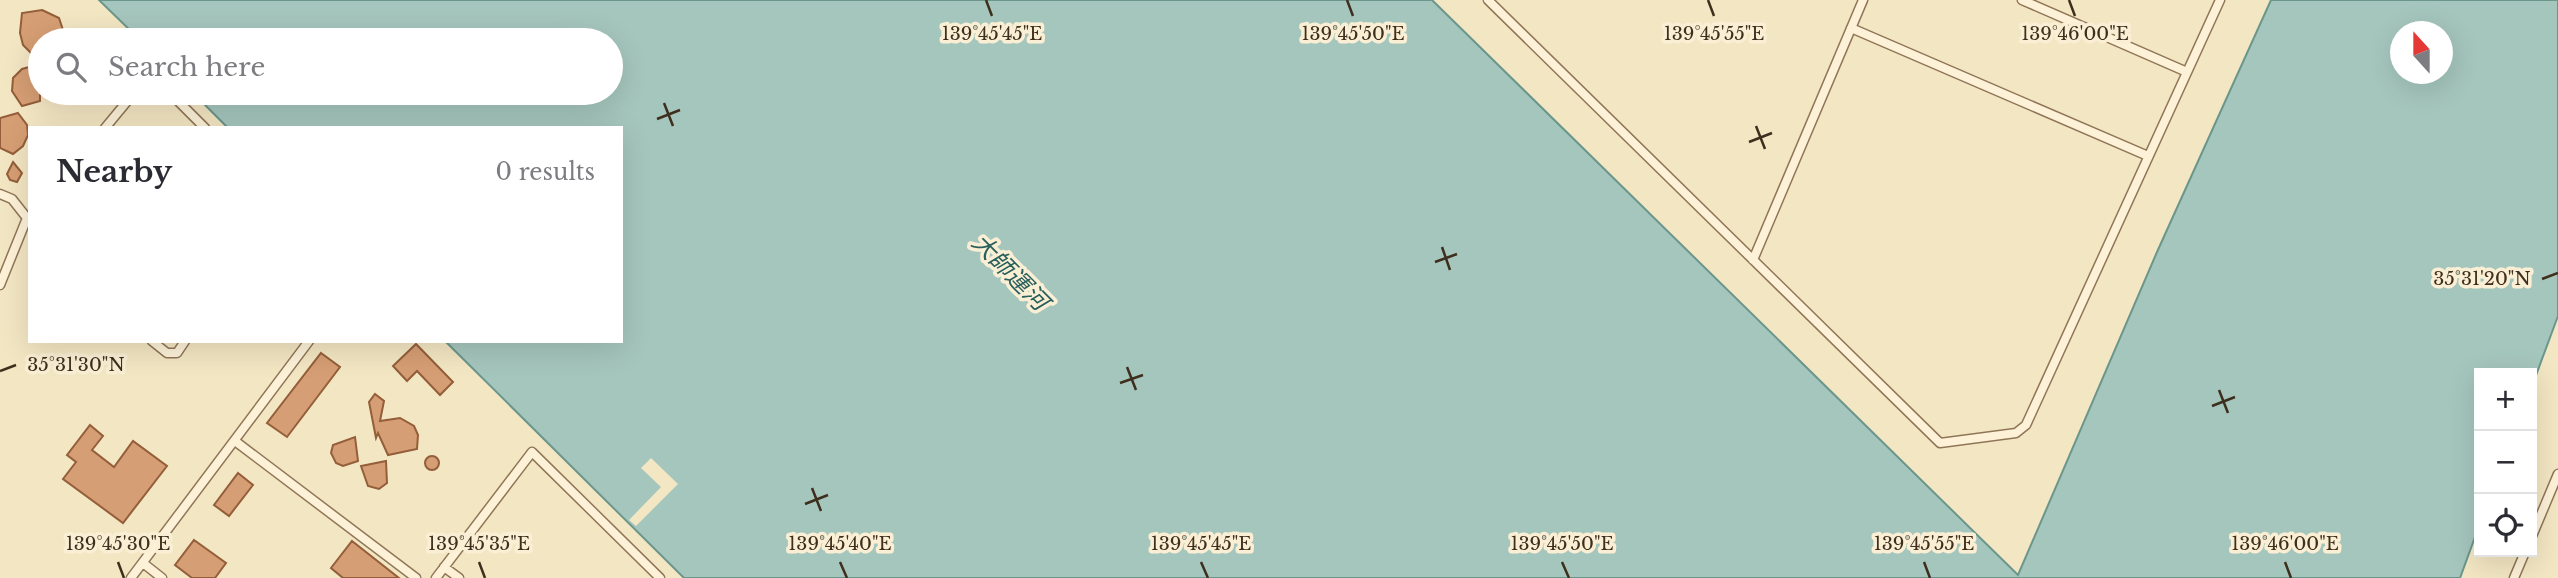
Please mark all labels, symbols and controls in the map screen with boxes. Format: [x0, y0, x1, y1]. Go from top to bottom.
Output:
north arrow [2390, 21, 2453, 84]
text: 139°45'45"E [942, 23, 1042, 45]
text: 139°45'50"E [1301, 23, 1405, 45]
text: 139°45'55"E [1664, 23, 1764, 45]
text: 139°46'00"E [2021, 23, 2129, 45]
search box [28, 28, 623, 105]
icon: search [52, 48, 90, 86]
text: Search here [108, 51, 265, 83]
text: Nearby [56, 153, 172, 190]
text: 0 results [496, 158, 595, 186]
water label: 大師運河 [966, 227, 1057, 319]
text: 35°31'20"N [2433, 268, 2531, 290]
text: 35°31'30"N [27, 354, 125, 376]
map controls [2474, 368, 2537, 557]
button: + [2474, 368, 2537, 431]
button: − [2474, 431, 2537, 494]
button: locate [2474, 494, 2537, 557]
text: 139°45'30"E [66, 533, 170, 555]
text: 139°45'35"E [428, 533, 530, 555]
text: 139°45'40"E [788, 533, 892, 555]
text: 139°45'45"E [1151, 533, 1251, 555]
text: 139°45'50"E [1510, 533, 1614, 555]
text: 139°45'55"E [1874, 533, 1974, 555]
text: 139°46'00"E [2231, 533, 2339, 555]

